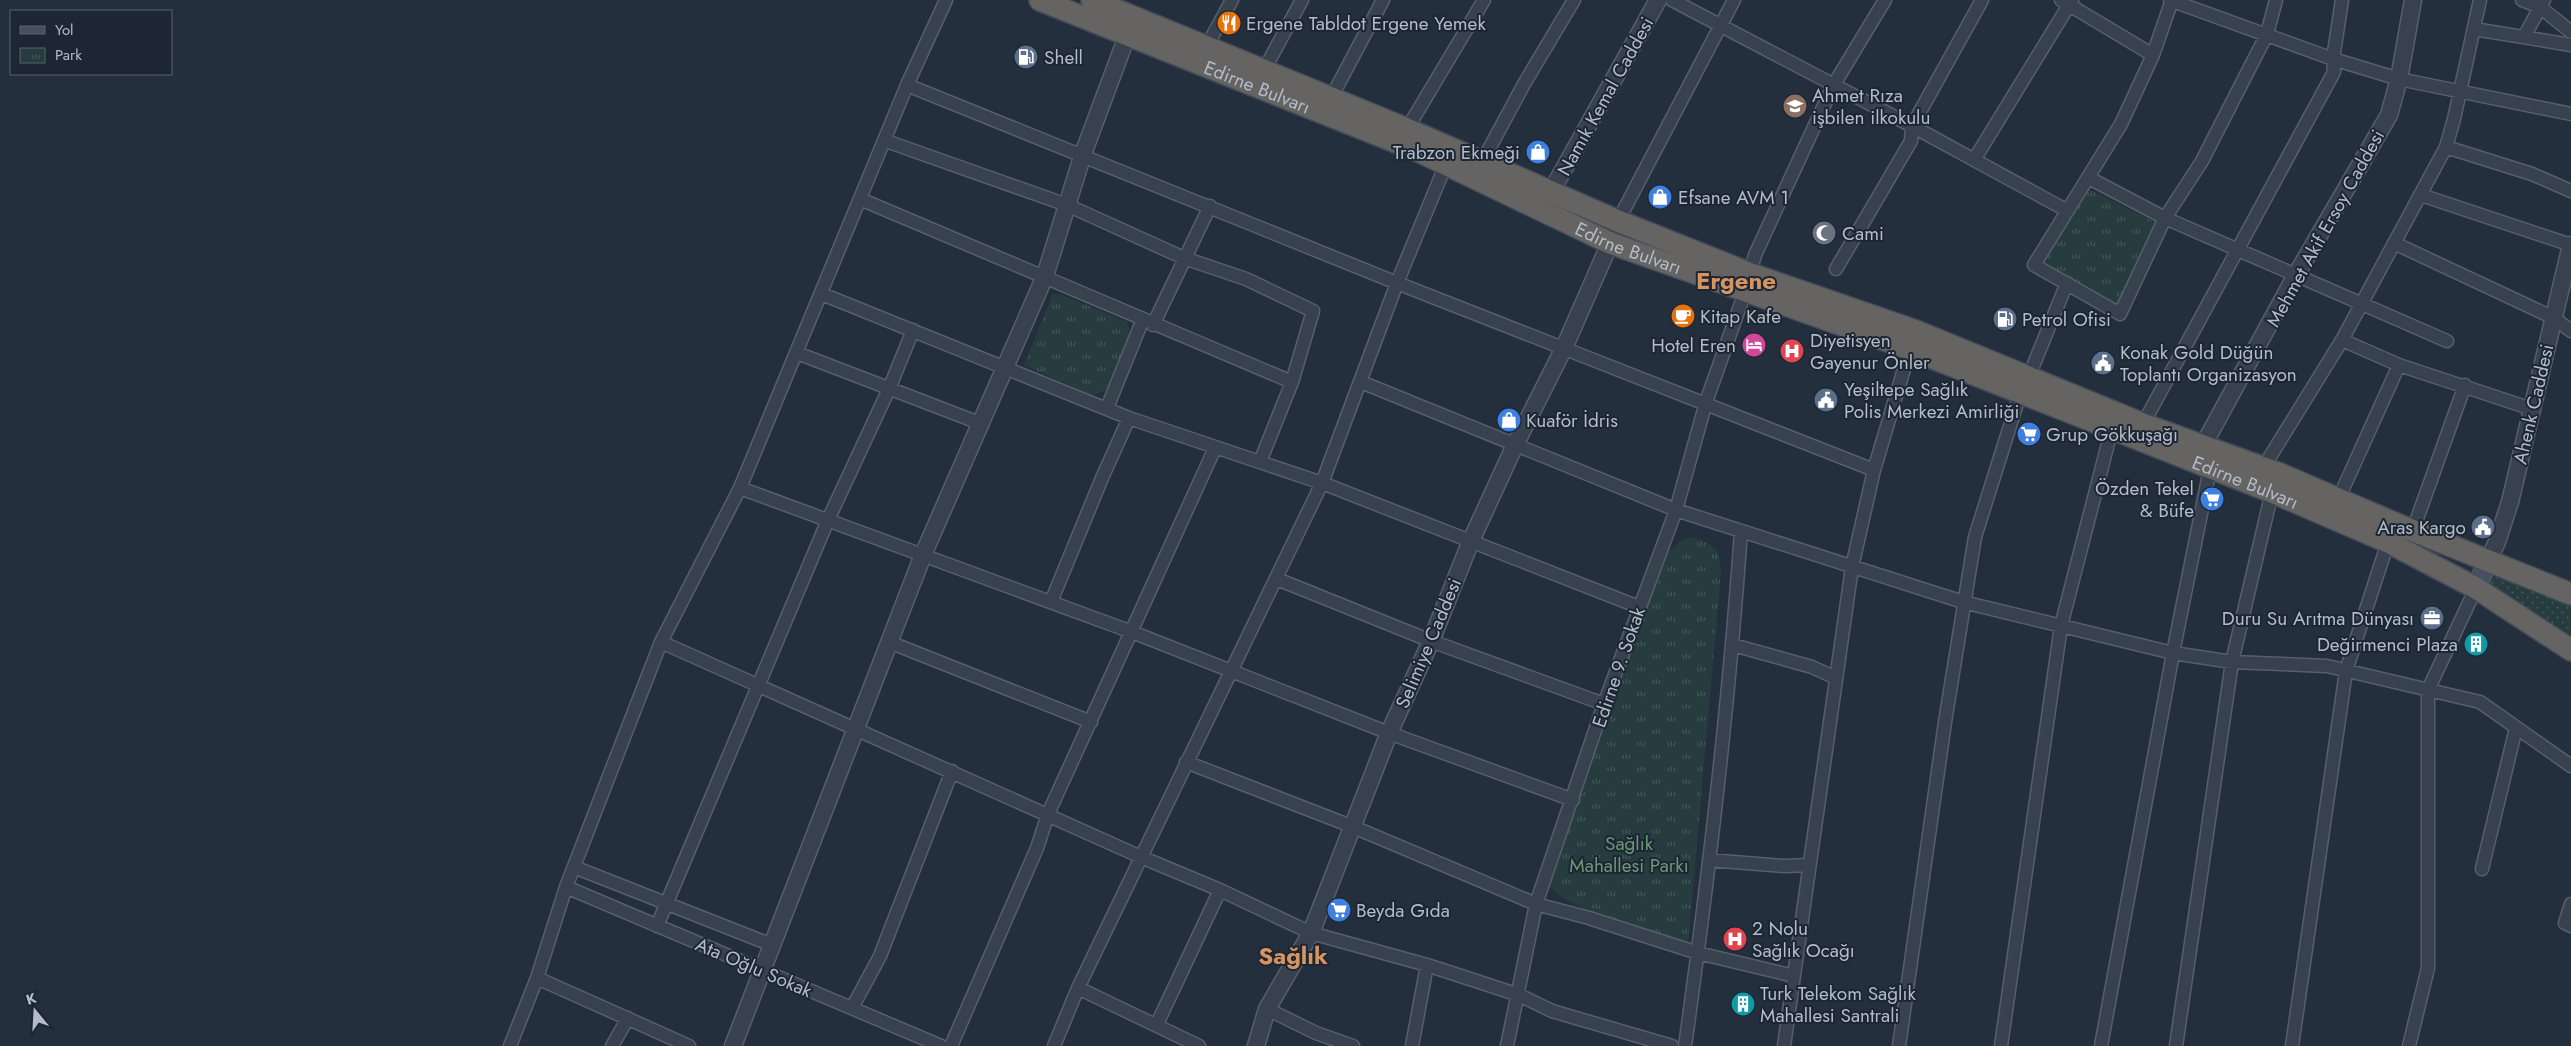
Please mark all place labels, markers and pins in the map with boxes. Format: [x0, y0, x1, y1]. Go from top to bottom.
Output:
restaurant icon: Ergene Tabldot Ergene Yemek [1216, 10, 1242, 36]
place label: Ergene Tabldot Ergene Yemek [1246, 10, 1486, 37]
fuel station icon: Shell [1013, 44, 1039, 70]
place label: Shell [1044, 44, 1083, 71]
place label: Ahmet Rıza işbilen ilkokulu [1812, 82, 1930, 131]
school or university icon: Ahmet Rıza işbilen ilkokulu [1782, 93, 1808, 119]
place label: Trabzon Ekmeği [1393, 139, 1520, 166]
shop icon: Trabzon Ekmeği [1525, 139, 1551, 165]
shop icon: Efsane AVM 1 [1647, 184, 1673, 210]
place label: Efsane AVM 1 [1678, 184, 1789, 211]
mosque icon: Cami [1811, 220, 1837, 246]
place label: Cami [1842, 220, 1884, 247]
cafe icon: Kitap Kafe [1670, 303, 1696, 329]
place label: Kitap Kafe [1700, 303, 1781, 330]
fuel station icon: Petrol Ofisi [1992, 306, 2018, 332]
place label: Petrol Ofisi [2022, 306, 2111, 333]
place label: Diyetisyen Gayenur Önler [1810, 327, 1930, 376]
place label: Hotel Eren [1651, 332, 1736, 359]
hotel icon: Hotel Eren [1741, 332, 1767, 358]
hospital icon: Diyetisyen Gayenur Önler [1779, 338, 1805, 364]
place label: Konak Gold Düğün Toplantı Organizasyon [2120, 339, 2297, 388]
public building icon: Konak Gold Düğün Toplantı Organizasyon [2090, 350, 2116, 376]
place label: Yeşiltepe Sağlık Polis Merkezi Amirliği [1844, 376, 2019, 425]
public building icon: Yeşiltepe Sağlık Polis Merkezi Amirliği [1813, 387, 1839, 413]
shop icon: Kuaför İdris [1496, 407, 1522, 433]
place label: Kuaför İdris [1526, 407, 1618, 434]
supermarket icon: Grup Gökkuşağı [2016, 421, 2042, 447]
place label: Grup Gökkuşağı [2046, 421, 2178, 448]
place label: Özden Tekel & Büfe [2095, 475, 2194, 524]
supermarket icon: Özden Tekel & Büfe [2199, 486, 2225, 512]
place label: Aras Kargo [2377, 514, 2466, 541]
public building icon: Aras Kargo [2470, 514, 2496, 540]
place label: Duru Su Arıtma Dünyası [2222, 605, 2414, 632]
office icon: Duru Su Arıtma Dünyası [2419, 605, 2445, 631]
place label: Değirmenci Plaza [2317, 631, 2458, 658]
building icon: Değirmenci Plaza [2463, 631, 2489, 657]
supermarket icon: Beyda Gıda [1326, 897, 1352, 923]
place label: Beyda Gıda [1356, 897, 1450, 924]
place label: 2 Nolu Sağlık Ocağı [1752, 915, 1855, 964]
hospital icon: 2 Nolu Sağlık Ocağı [1722, 926, 1748, 952]
place label: Turk Telekom Sağlık Mahallesi Santrali [1760, 980, 1916, 1029]
building icon: Turk Telekom Sağlık Mahallesi Santrali [1730, 991, 1756, 1017]

